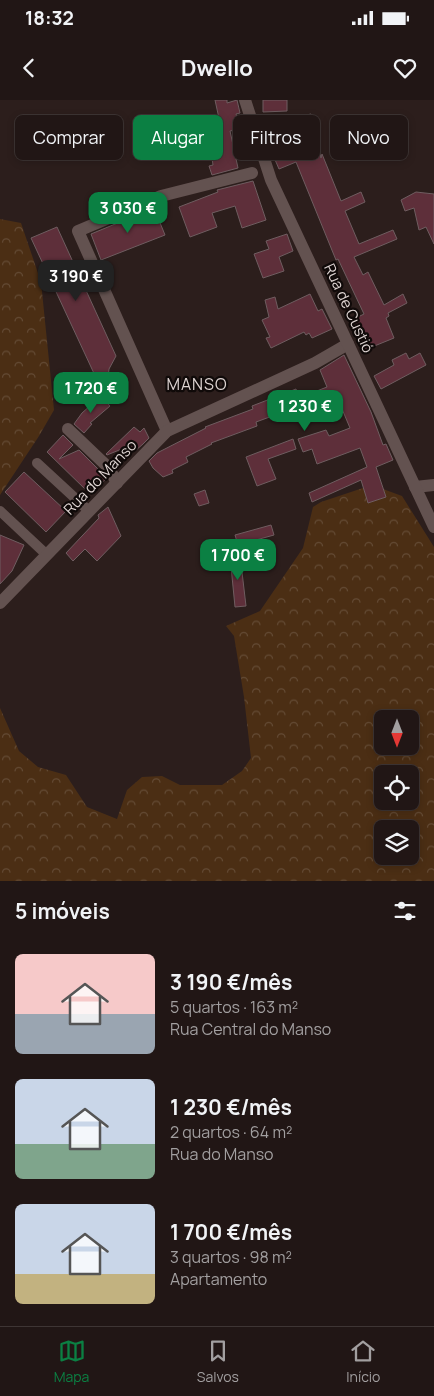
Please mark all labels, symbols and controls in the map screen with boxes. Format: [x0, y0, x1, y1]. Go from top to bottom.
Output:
text: 18:32 [25, 5, 74, 31]
text: Dwello [181, 53, 253, 83]
icon: back [15, 54, 43, 82]
icon: heart [391, 54, 419, 82]
chip: Comprar [15, 115, 123, 160]
chip: Alugar [133, 115, 223, 160]
chip: Filtros [233, 115, 320, 160]
chip: Novo [330, 115, 408, 160]
pin: 3 030 € [82, 192, 174, 234]
text: 3 030 € [100, 197, 156, 219]
pin: 3 190 € [30, 260, 122, 302]
street label: Rua de Custió [319, 260, 379, 356]
text: 3 190 € [49, 265, 103, 287]
pin: 1 720 € [45, 372, 137, 414]
district label: MANSO [167, 373, 227, 395]
text: 1 720 € [65, 377, 117, 399]
pin: 1 230 € [259, 390, 351, 432]
text: 1 230 € [278, 395, 332, 417]
street label: Rua do Manso [59, 435, 141, 519]
pin: 1 700 € [192, 538, 284, 581]
text: 1 700 € [211, 544, 265, 566]
north arrow [374, 710, 419, 755]
map controls [374, 710, 419, 865]
button: locate [374, 765, 419, 810]
button: layers [374, 820, 419, 865]
text: 5 imóveis [15, 897, 110, 925]
icon: filters [391, 897, 419, 925]
text: 3 190 €/mês [170, 968, 292, 996]
icon: home [55, 974, 115, 1034]
text: 5 quartos · 163 m² [170, 996, 298, 1018]
text: Rua Central do Manso [170, 1018, 331, 1040]
text: 1 230 €/mês [170, 1093, 292, 1121]
icon: home [55, 1099, 115, 1159]
text: 2 quartos · 64 m² [170, 1121, 292, 1143]
text: Rua do Manso [170, 1143, 274, 1165]
text: 1 700 €/mês [170, 1218, 292, 1246]
icon: home [55, 1224, 115, 1284]
text: 3 quartos · 98 m² [170, 1246, 292, 1268]
text: Apartamento [170, 1268, 267, 1290]
tab: Mapa [54, 1337, 89, 1386]
tab: Salvos [197, 1337, 239, 1386]
tab: Início [346, 1337, 380, 1386]

